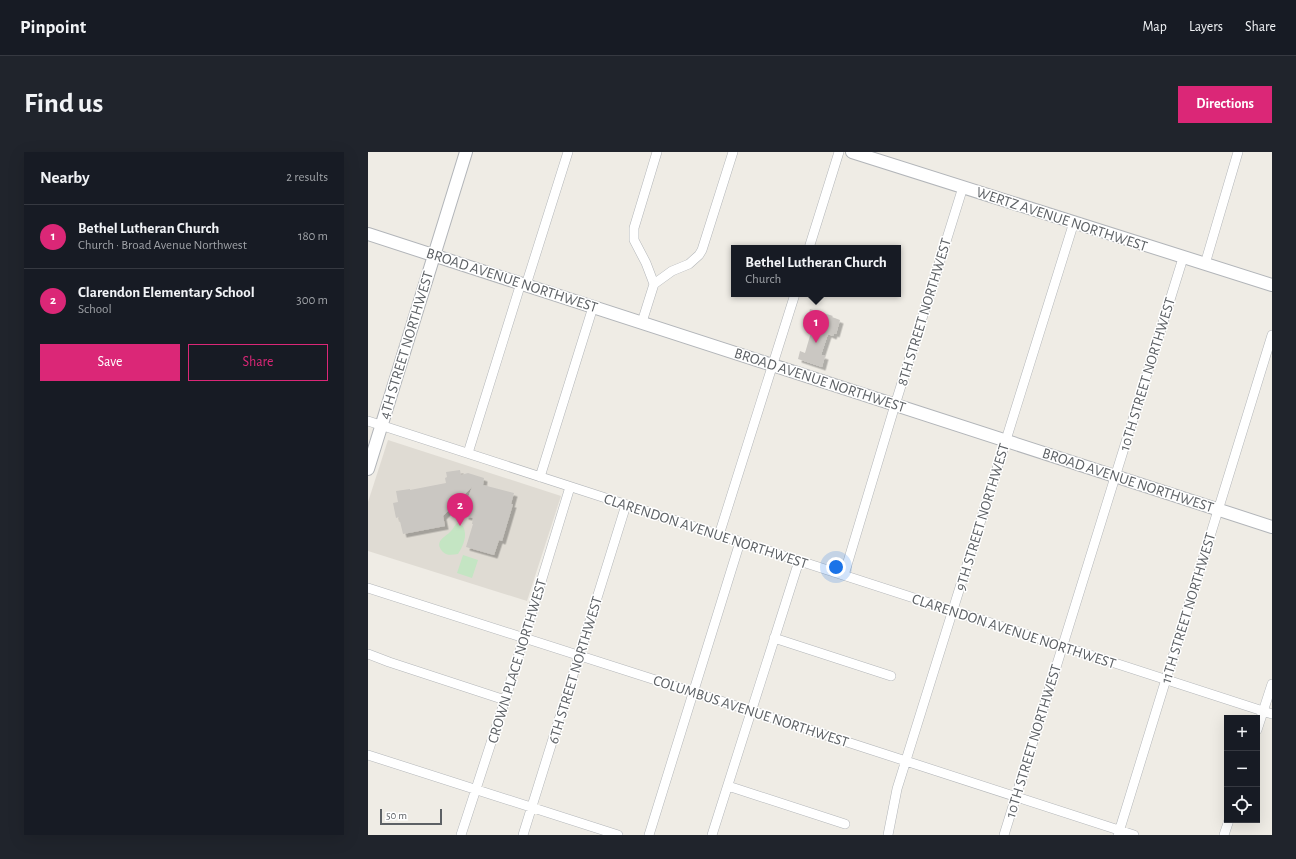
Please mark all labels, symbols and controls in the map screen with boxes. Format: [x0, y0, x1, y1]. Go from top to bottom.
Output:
text: Pinpoint [20, 18, 86, 37]
text: Map [1142, 20, 1167, 34]
text: Layers [1189, 20, 1223, 34]
text: Share [1245, 20, 1276, 34]
button: Directions [1178, 86, 1272, 123]
text: Find us [24, 90, 103, 118]
text: Nearby [40, 169, 90, 186]
text: 2 results [286, 171, 328, 184]
street label: WERTZ AVENUE NORTHWEST [974, 185, 1150, 254]
text: Bethel Lutheran Church [78, 221, 219, 236]
text: 1 [51, 230, 55, 243]
text: 180 m [298, 230, 328, 243]
street label: 8TH STREET NORTHWEST [895, 236, 954, 388]
text: Church · Broad Avenue Northwest [78, 239, 247, 252]
popup [731, 245, 901, 297]
street label: BROAD AVENUE NORTHWEST [424, 246, 600, 315]
text: Bethel Lutheran Church [745, 255, 887, 270]
street label: 4TH STREET NORTHWEST [377, 269, 436, 421]
text: Church [745, 273, 781, 286]
text: Clarendon Elementary School [78, 285, 255, 300]
text: 2 [50, 294, 56, 307]
text: 300 m [296, 294, 328, 307]
street label: 10TH STREET NORTHWEST [1117, 295, 1178, 453]
text: School [78, 303, 112, 316]
pin: 1 [803, 310, 829, 343]
button: Save [40, 344, 180, 381]
button: Share [188, 344, 328, 381]
street label: BROAD AVENUE NORTHWEST [732, 346, 908, 415]
street label: 9TH STREET NORTHWEST [953, 441, 1012, 593]
street label: BROAD AVENUE NORTHWEST [1040, 446, 1216, 515]
street label: CLARENDON AVENUE NORTHWEST [602, 491, 810, 572]
pin: 2 [447, 493, 473, 526]
street label: 11TH STREET NORTHWEST [1158, 530, 1219, 685]
your location [826, 557, 846, 577]
street label: CROWN PLACE NORTHWEST [485, 577, 550, 745]
street label: CLARENDON AVENUE NORTHWEST [910, 591, 1118, 672]
street label: 6TH STREET NORTHWEST [546, 594, 605, 746]
street label: 10TH STREET NORTHWEST [1003, 662, 1064, 820]
street label: COLUMBUS AVENUE NORTHWEST [651, 673, 851, 750]
map controls [1224, 715, 1260, 823]
button: + [1224, 715, 1260, 751]
button: − [1224, 751, 1260, 787]
button: locate [1224, 787, 1260, 823]
scale bar [380, 807, 442, 826]
text: 50 m [386, 810, 407, 821]

